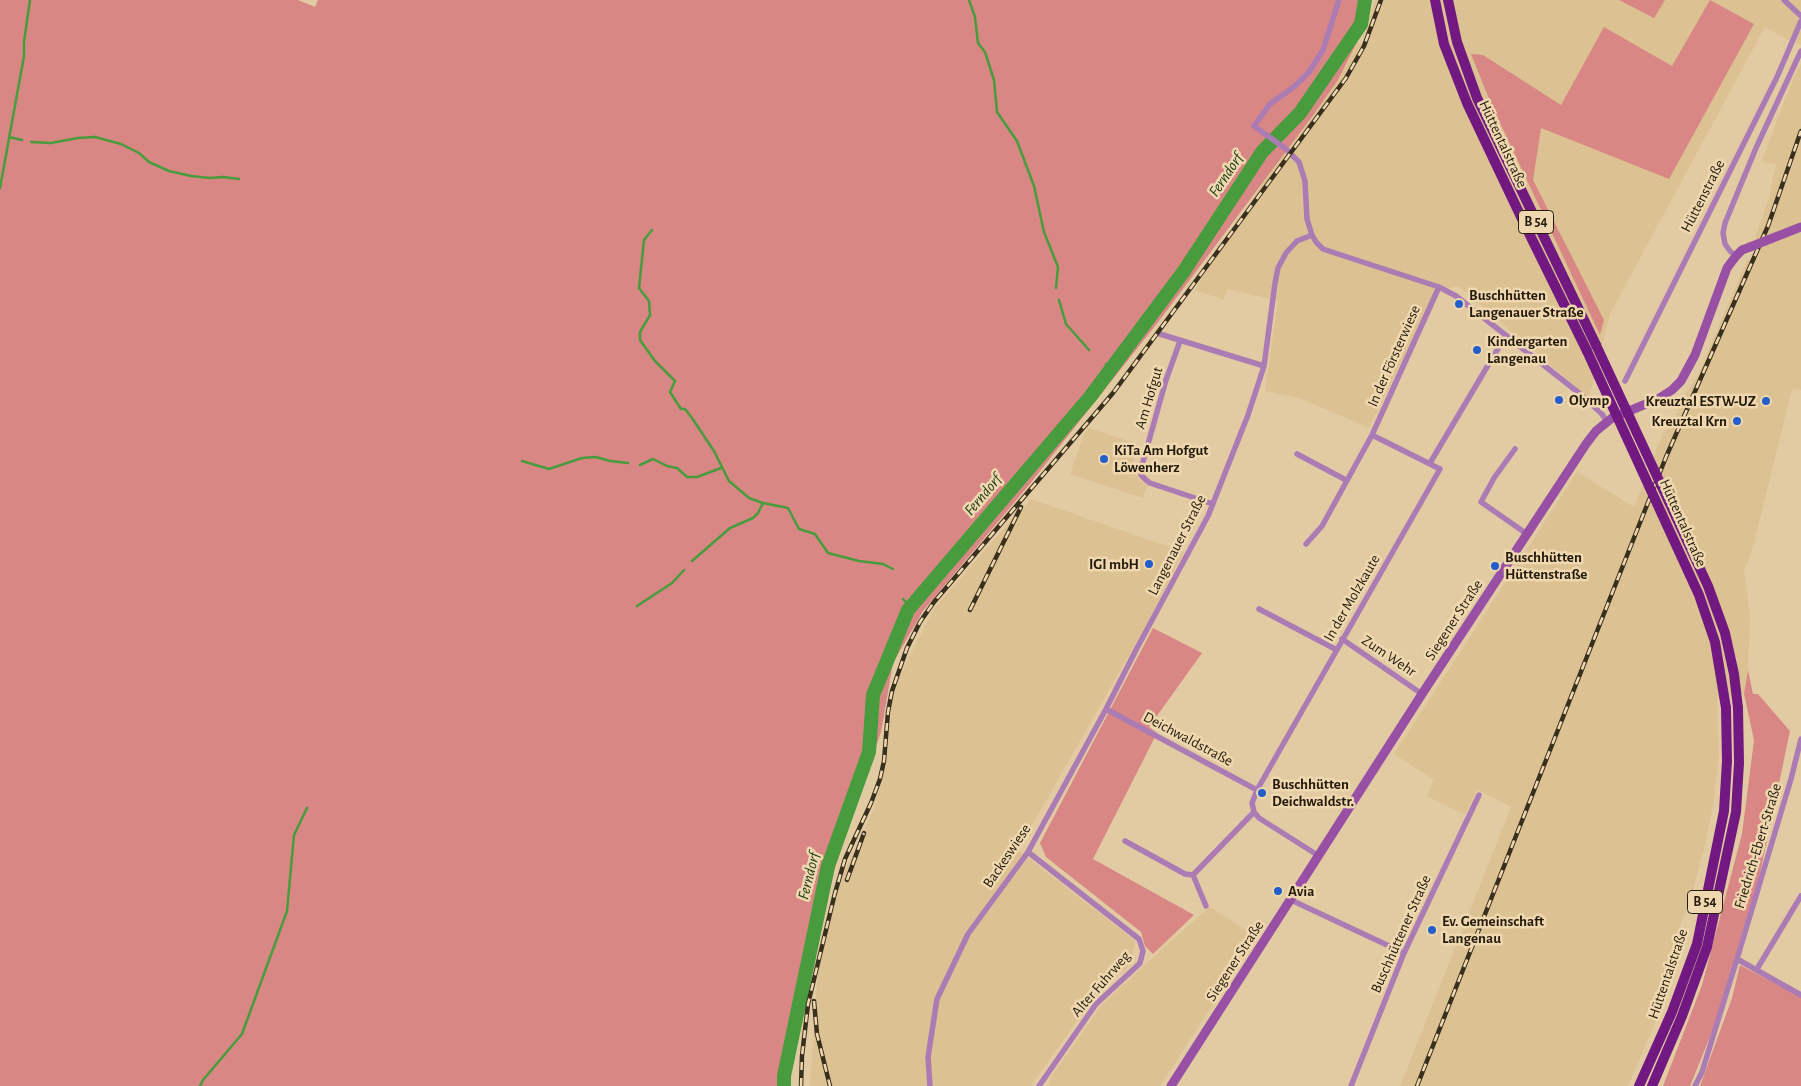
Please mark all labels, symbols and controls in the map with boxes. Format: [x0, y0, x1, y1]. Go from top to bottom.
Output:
street label: Hüttentalstraße [1475, 97, 1531, 191]
water label: Ferndorf [1205, 150, 1247, 200]
street label: Hüttenstraße [1677, 157, 1729, 235]
road number: B 54 [1518, 210, 1554, 233]
place label: Buschhütten Langenauer Straße [1469, 286, 1583, 321]
marker: Buschhütten Langenauer Straße [1453, 298, 1465, 310]
street label: In der Försterwiese [1364, 302, 1424, 410]
place label: Kindergarten Langenau [1487, 332, 1567, 367]
marker: Kindergarten Langenau [1471, 344, 1483, 356]
street label: Am Hofgut [1131, 365, 1167, 431]
place label: Olymp [1569, 391, 1609, 409]
place label: Kreuztal ESTW-UZ [1646, 392, 1756, 410]
marker: Olymp [1553, 394, 1565, 406]
marker: Kreuztal ESTW-UZ [1760, 395, 1772, 407]
place label: Kreuztal Krn [1652, 412, 1727, 430]
marker: Kreuztal Krn [1731, 415, 1743, 427]
place label: KiTa Am Hofgut Löwenherz [1114, 441, 1208, 476]
marker: KiTa Am Hofgut Löwenherz [1098, 453, 1110, 465]
water label: Ferndorf [960, 470, 1006, 520]
street label: Hüttentalstraße [1656, 476, 1710, 570]
street label: Langenauer Straße [1144, 492, 1210, 598]
place label: Buschhütten Hüttenstraße [1505, 548, 1587, 583]
street label: In der Molzkaute [1320, 551, 1384, 645]
place label: IGI mbH [1089, 555, 1139, 573]
marker: IGI mbH [1143, 558, 1155, 570]
marker: Buschhütten Hüttenstraße [1489, 560, 1501, 572]
street label: Siegener Straße [1421, 576, 1487, 664]
street label: Zum Wehr [1358, 631, 1420, 681]
street label: Deichwaldstraße [1140, 708, 1236, 770]
place label: Buschhütten Deichwaldstr. [1272, 775, 1354, 810]
street label: Friedrich-Ebert-Straße [1730, 781, 1786, 911]
marker: Buschhütten Deichwaldstr. [1256, 787, 1268, 799]
street label: Backeswiese [979, 821, 1035, 891]
water label: Ferndorf [794, 850, 824, 902]
street label: Buschhüttener Straße [1367, 872, 1435, 996]
place label: Avia [1288, 882, 1314, 900]
marker: Avia [1272, 885, 1284, 897]
road number: B 54 [1688, 890, 1722, 914]
place label: Ev. Gemeinschaft Langenau [1442, 912, 1544, 947]
street label: Siegener Straße [1202, 917, 1268, 1005]
marker: Ev. Gemeinschaft Langenau [1426, 924, 1438, 936]
street label: Hüttentalstraße [1644, 926, 1692, 1022]
street label: Alter Fuhrweg [1068, 947, 1134, 1021]

